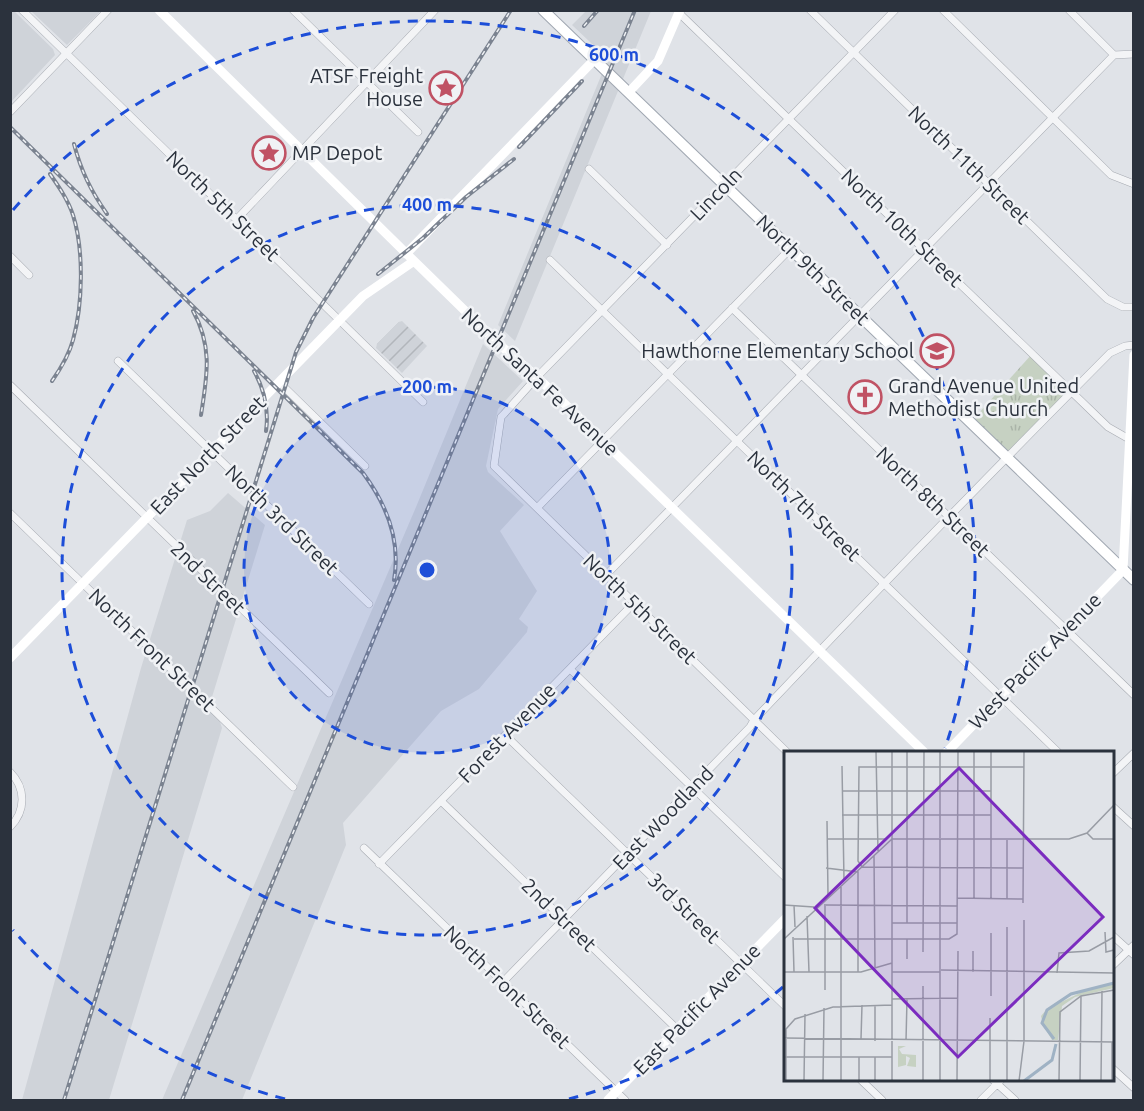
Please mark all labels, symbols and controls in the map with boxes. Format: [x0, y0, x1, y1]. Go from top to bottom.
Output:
text: 600 m [589, 44, 639, 64]
place label: ATSF Freight House [310, 64, 423, 110]
place icon: ATSF Freight House [428, 70, 464, 106]
street label: North 11th Street [904, 101, 1035, 228]
place icon: MP Depot [251, 135, 287, 171]
place label: MP Depot [292, 141, 382, 164]
street label: North 5th Street [162, 146, 285, 266]
street label: Lincoln [685, 163, 746, 225]
street label: North 10th Street [837, 164, 968, 291]
text: 400 m [402, 194, 452, 214]
street label: North 9th Street [752, 210, 875, 330]
street label: North Santa Fe Avenue [457, 303, 623, 460]
school or university icon: Hawthorne Elementary School [919, 333, 955, 369]
place label: Hawthorne Elementary School [641, 339, 914, 362]
place label: Grand Avenue United Methodist Church [888, 374, 1079, 420]
text: 200 m [402, 376, 452, 396]
church icon: Grand Avenue United Methodist Church [847, 379, 883, 415]
street label: East North Street [145, 391, 270, 519]
street label: North 8th Street [872, 442, 995, 562]
street label: North 7th Street [743, 446, 866, 566]
street label: North 3rd Street [221, 460, 344, 580]
street label: 2nd Street [166, 536, 251, 619]
street label: North 5th Street [579, 549, 702, 669]
centre of rings [417, 560, 437, 580]
street label: North Front Street [84, 584, 220, 716]
street label: West Pacific Avenue [964, 588, 1106, 733]
street label: Forest Avenue [453, 678, 560, 787]
inset map [784, 751, 1114, 1081]
street label: East Woodland [608, 761, 718, 874]
street label: 3rd Street [644, 868, 725, 948]
street label: 2nd Street [517, 873, 602, 956]
street label: North Front Street [439, 921, 575, 1053]
street label: East Pacific Avenue [628, 939, 765, 1079]

